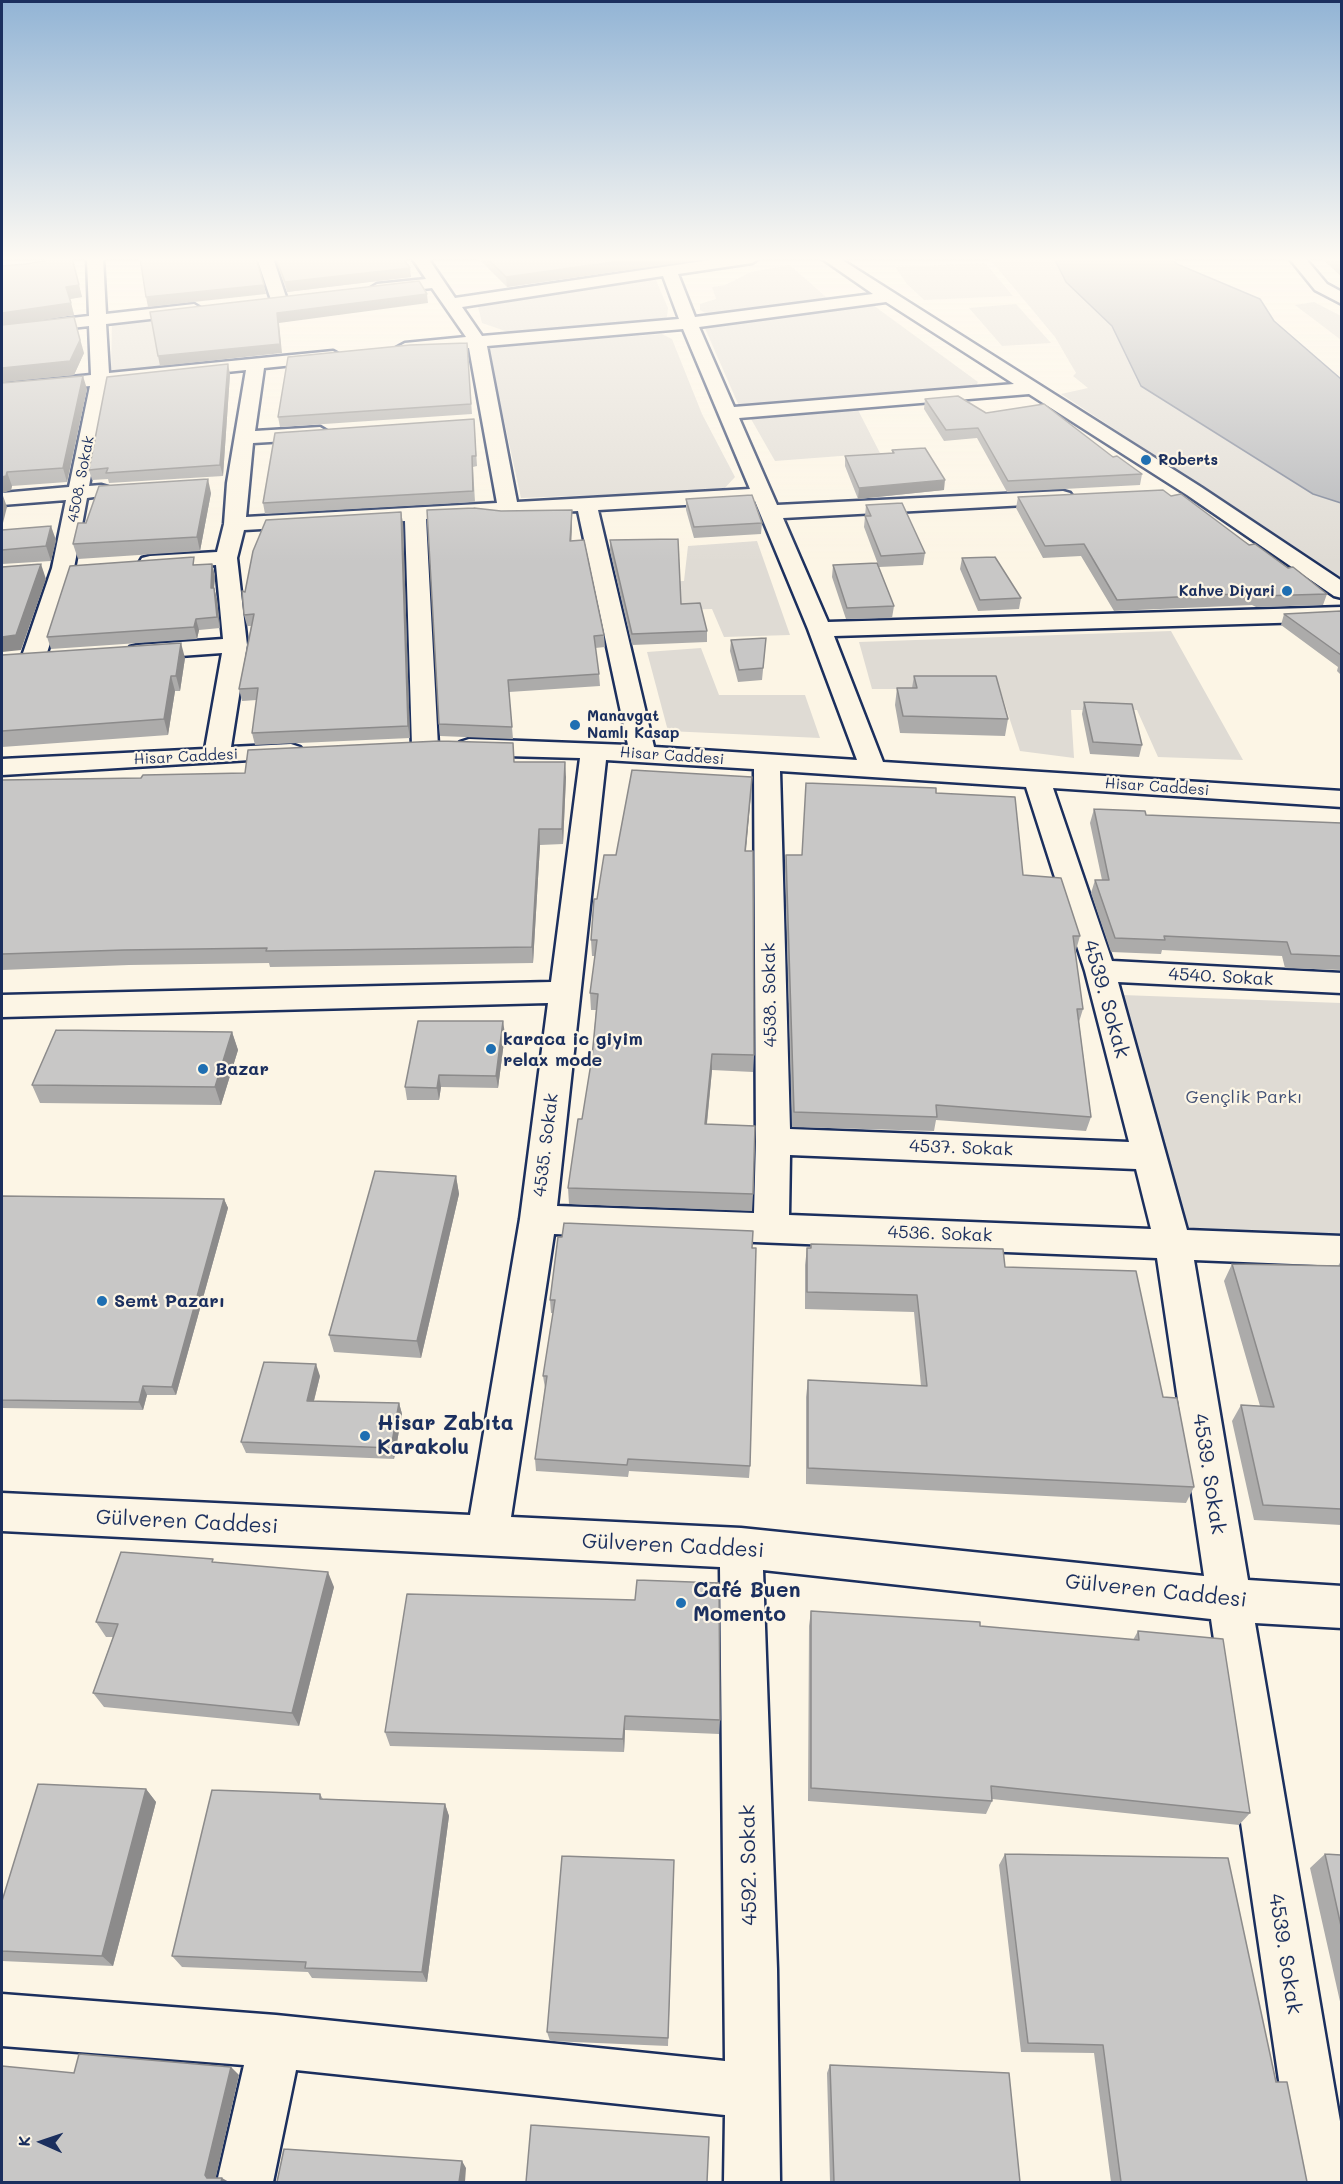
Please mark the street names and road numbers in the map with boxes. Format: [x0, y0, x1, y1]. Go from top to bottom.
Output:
street label: 4508. Sokak [64, 434, 98, 524]
street label: Hisar Caddesi [619, 743, 725, 769]
street label: Hisar Caddesi [133, 745, 239, 769]
street label: Hisar Caddesi [1104, 774, 1210, 800]
street label: 4539. Sokak [1077, 937, 1135, 1061]
street label: 4538. Sokak [758, 942, 782, 1048]
street label: 4540. Sokak [1168, 963, 1274, 991]
street label: 4535. Sokak [529, 1092, 563, 1198]
street label: 4537. Sokak [909, 1135, 1013, 1161]
street label: 4536. Sokak [887, 1221, 993, 1247]
street label: 4539. Sokak [1187, 1412, 1231, 1536]
street label: Gülveren Caddesi [95, 1505, 279, 1539]
street label: Gülveren Caddesi [581, 1529, 765, 1563]
street label: Gülveren Caddesi [1064, 1569, 1248, 1613]
street label: 4592. Sokak [735, 1804, 763, 1926]
street label: 4539. Sokak [1263, 1892, 1307, 2016]

